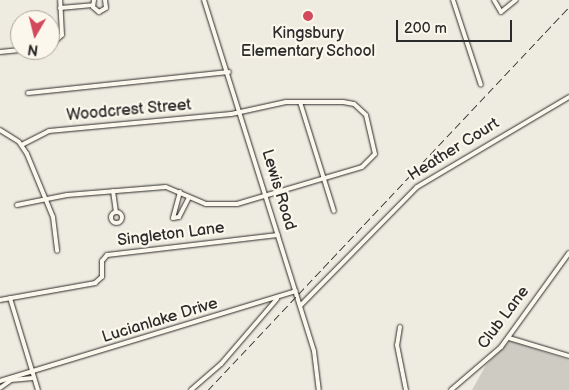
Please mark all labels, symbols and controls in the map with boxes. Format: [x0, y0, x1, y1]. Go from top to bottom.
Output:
north arrow [10, 10, 60, 60]
marker: Kingsbury Elementary School [302, 10, 314, 22]
scale bar [399, 10, 515, 42]
text: 200 m [404, 19, 447, 38]
place label: Kingsbury Elementary School [240, 24, 376, 62]
text: N [27, 40, 39, 59]
street label: Woodcrest Street [66, 96, 192, 126]
street label: Heather Court [405, 114, 503, 186]
street label: Lewis Road [257, 147, 299, 233]
street label: Singleton Lane [116, 219, 226, 251]
street label: Club Lane [474, 283, 534, 353]
street label: Lucianlake Drive [100, 294, 220, 348]

